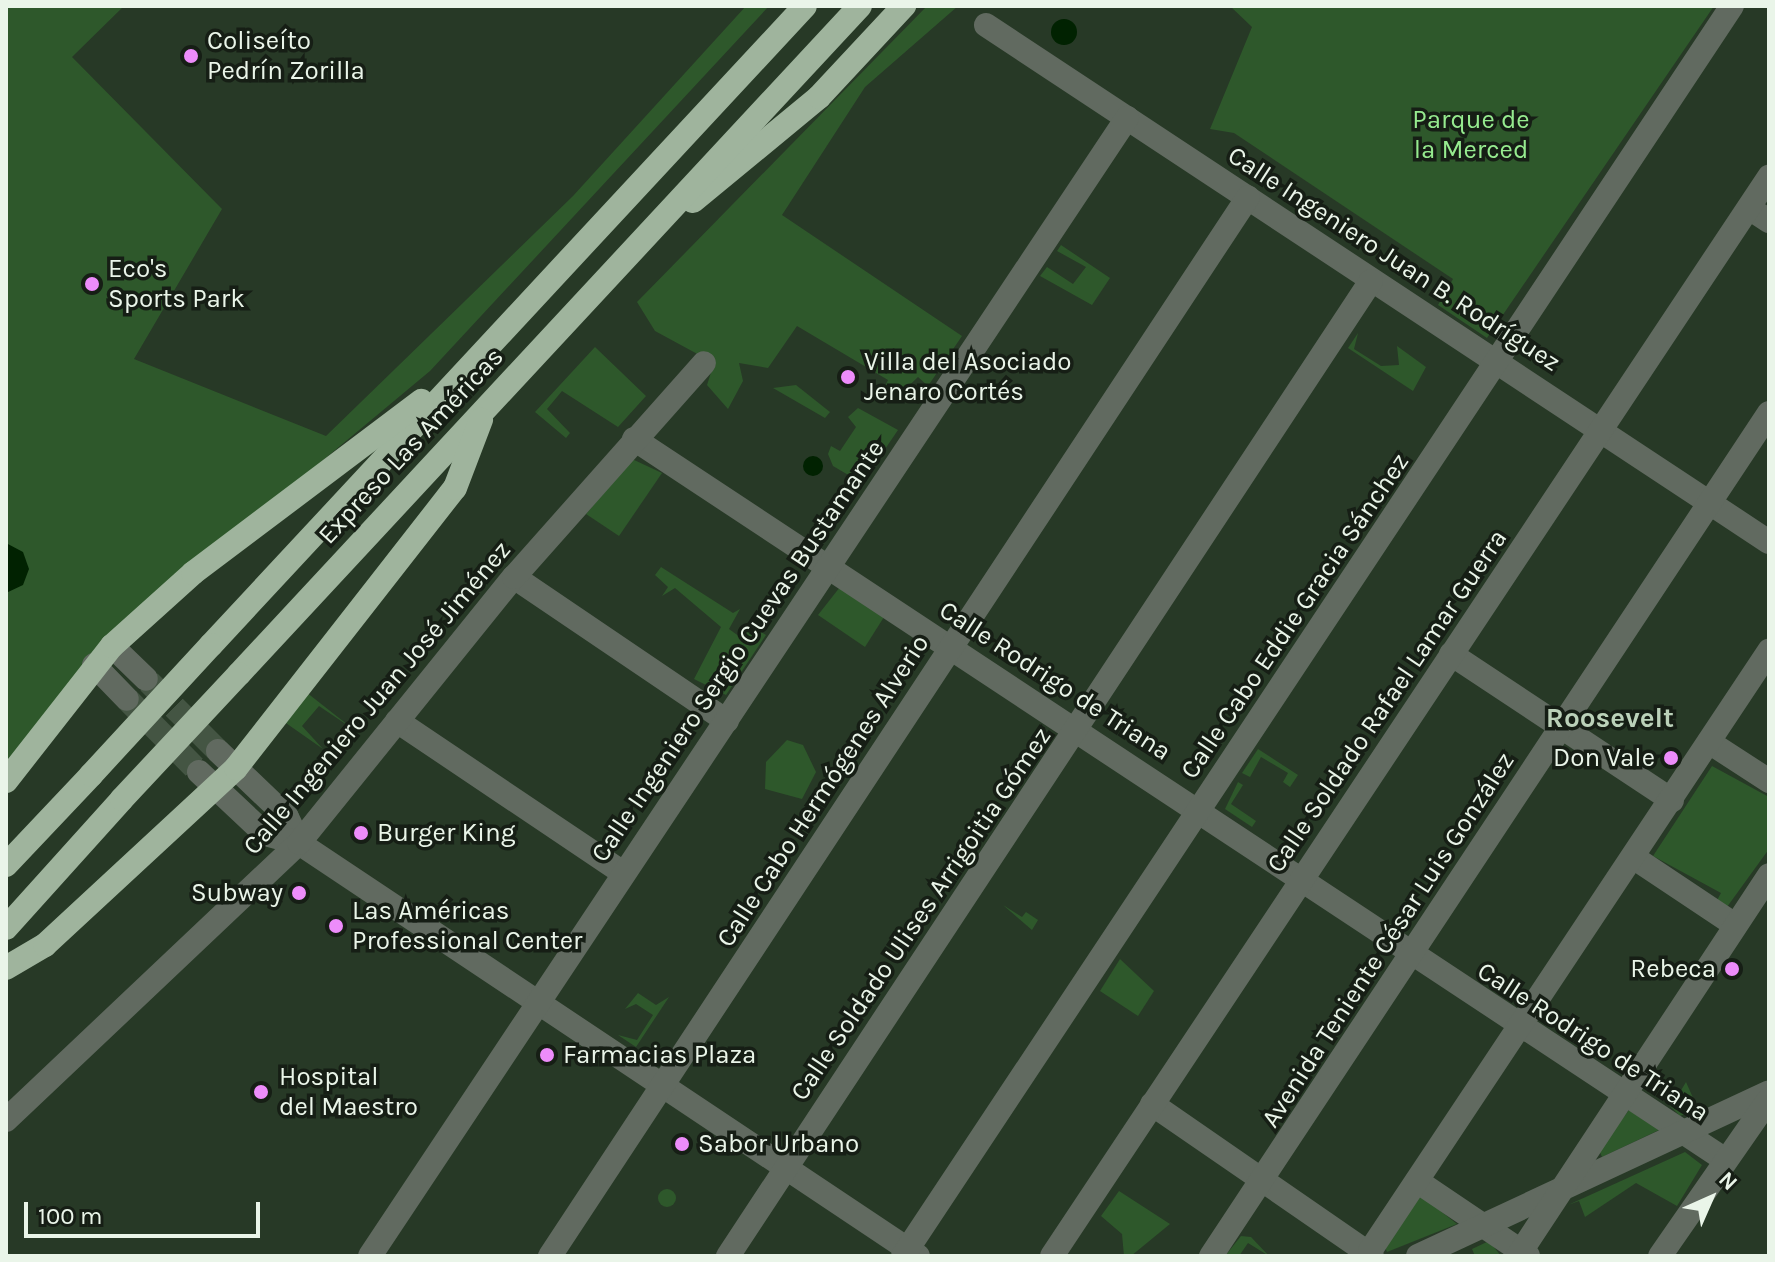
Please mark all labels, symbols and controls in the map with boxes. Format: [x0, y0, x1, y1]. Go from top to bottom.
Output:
place label: Coliseíto Pedrín Zorilla [207, 25, 365, 86]
marker: Coliseíto Pedrín Zorilla [182, 47, 200, 65]
park label: Parque de la Merced [1412, 104, 1530, 166]
street label: Calle Ingeniero Juan B. Rodríguez [1222, 140, 1566, 378]
place label: Eco's Sports Park [108, 253, 245, 314]
marker: Eco's Sports Park [83, 275, 101, 293]
street label: Expreso Las Américas [312, 341, 510, 551]
place label: Villa del Asociado Jenaro Cortés [864, 346, 1072, 408]
marker: Villa del Asociado Jenaro Cortés [839, 368, 857, 386]
street label: Calle Ingeniero Sergio Cuevas Bustamante [585, 434, 891, 868]
street label: Calle Cabo Eddie Gracia Sánchez [1174, 447, 1416, 785]
street label: Calle Soldado Rafael Lamar Guerra [1260, 524, 1514, 878]
street label: Calle Ingeniero Juan José Jiménez [237, 535, 517, 861]
street label: Calle Rodrigo de Triana [933, 595, 1177, 767]
street label: Calle Cabo Hermógenes Alverio [710, 629, 936, 953]
district label: Roosevelt [1546, 701, 1674, 735]
street label: Calle Soldado Ulises Arrigoitia Gómez [784, 722, 1058, 1106]
place label: Don Vale [1553, 742, 1655, 774]
street label: Avenida Teniente César Luis González [1255, 747, 1521, 1133]
marker: Don Vale [1662, 749, 1680, 767]
place label: Burger King [377, 817, 515, 849]
marker: Burger King [352, 824, 370, 842]
place label: Subway [191, 877, 283, 909]
marker: Subway [290, 884, 308, 902]
place label: Las Américas Professional Center [352, 895, 583, 956]
marker: Las Américas Professional Center [327, 917, 345, 935]
place label: Rebeca [1630, 953, 1716, 985]
street label: Calle Rodrigo de Triana [1471, 956, 1715, 1128]
marker: Rebeca [1723, 960, 1741, 978]
place label: Farmacias Plaza [563, 1039, 756, 1071]
marker: Farmacias Plaza [538, 1046, 556, 1064]
place label: Hospital del Maestro [279, 1061, 418, 1122]
marker: Hospital del Maestro [250, 1081, 272, 1103]
place label: Sabor Urbano [698, 1128, 859, 1160]
marker: Sabor Urbano [673, 1135, 691, 1153]
north arrow [1671, 1158, 1751, 1238]
text: N [1713, 1166, 1743, 1196]
scale bar [28, 1186, 264, 1236]
text: 100 m [38, 1202, 103, 1230]

